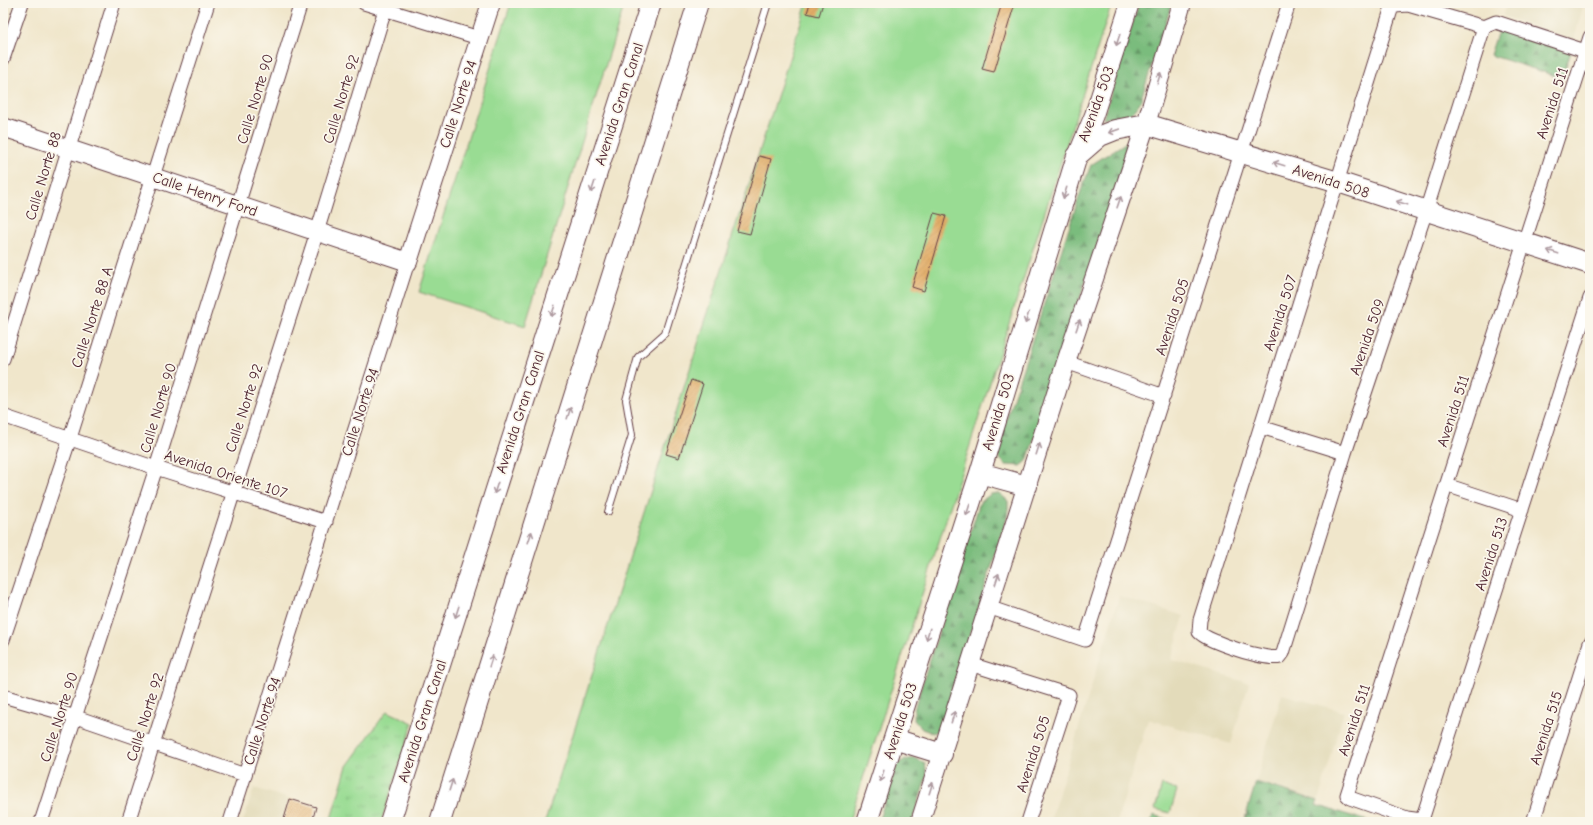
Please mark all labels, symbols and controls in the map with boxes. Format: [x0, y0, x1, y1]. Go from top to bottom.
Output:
one-way arrow [1114, 33, 1121, 46]
street label: Avenida Gran Canal [591, 40, 647, 168]
street label: Calle Norte 90 [233, 52, 277, 146]
street label: Calle Norte 92 [319, 52, 363, 146]
street label: Calle Norte 94 [435, 58, 481, 150]
street label: Avenida 503 [1074, 64, 1118, 144]
street label: Avenida 511 [1532, 65, 1572, 141]
one-way arrow [1156, 73, 1164, 85]
one-way arrow [1107, 128, 1120, 135]
street label: Calle Norte 88 [21, 130, 65, 222]
one-way arrow [1272, 160, 1285, 167]
street label: Avenida 508 [1290, 160, 1372, 202]
street label: Calle Henry Ford [150, 168, 260, 220]
one-way arrow [588, 181, 596, 193]
one-way arrow [1061, 186, 1068, 199]
one-way arrow [1116, 196, 1124, 208]
one-way arrow [1397, 199, 1409, 207]
one-way arrow [1547, 248, 1560, 255]
street label: Calle Norte 88 A [67, 264, 117, 370]
street label: Avenida 507 [1259, 273, 1301, 353]
street label: Avenida 505 [1151, 276, 1193, 358]
street label: Avenida 509 [1345, 296, 1389, 378]
one-way arrow [549, 304, 556, 317]
one-way arrow [1023, 311, 1030, 324]
one-way arrow [1075, 319, 1082, 332]
street label: Avenida Gran Canal [492, 348, 548, 476]
street label: Calle Norte 90 [136, 361, 180, 455]
street label: Calle Norte 92 [221, 361, 267, 455]
street label: Calle Norte 94 [337, 366, 383, 458]
street label: Avenida 503 [978, 371, 1018, 453]
street label: Avenida 511 [1433, 373, 1473, 449]
one-way arrow [566, 407, 573, 420]
one-way arrow [1035, 443, 1042, 456]
street label: Avenida Oriente 107 [162, 446, 290, 502]
one-way arrow [492, 482, 500, 494]
one-way arrow [964, 503, 971, 516]
street label: Avenida 513 [1471, 515, 1511, 593]
one-way arrow [527, 531, 534, 544]
one-way arrow [993, 574, 1001, 586]
one-way arrow [453, 605, 460, 618]
one-way arrow [924, 627, 931, 640]
one-way arrow [488, 655, 495, 668]
street label: Avenida Gran Canal [394, 657, 450, 785]
street label: Calle Norte 90 [36, 670, 82, 764]
street label: Calle Norte 92 [122, 670, 168, 764]
street label: Calle Norte 94 [239, 675, 285, 767]
street label: Avenida 503 [879, 680, 921, 762]
street label: Avenida 511 [1334, 682, 1374, 758]
street label: Avenida 515 [1526, 689, 1566, 767]
one-way arrow [950, 710, 957, 723]
street label: Avenida 505 [1012, 713, 1054, 795]
one-way arrow [877, 770, 885, 782]
one-way arrow [448, 779, 456, 791]
one-way arrow [927, 782, 935, 794]

